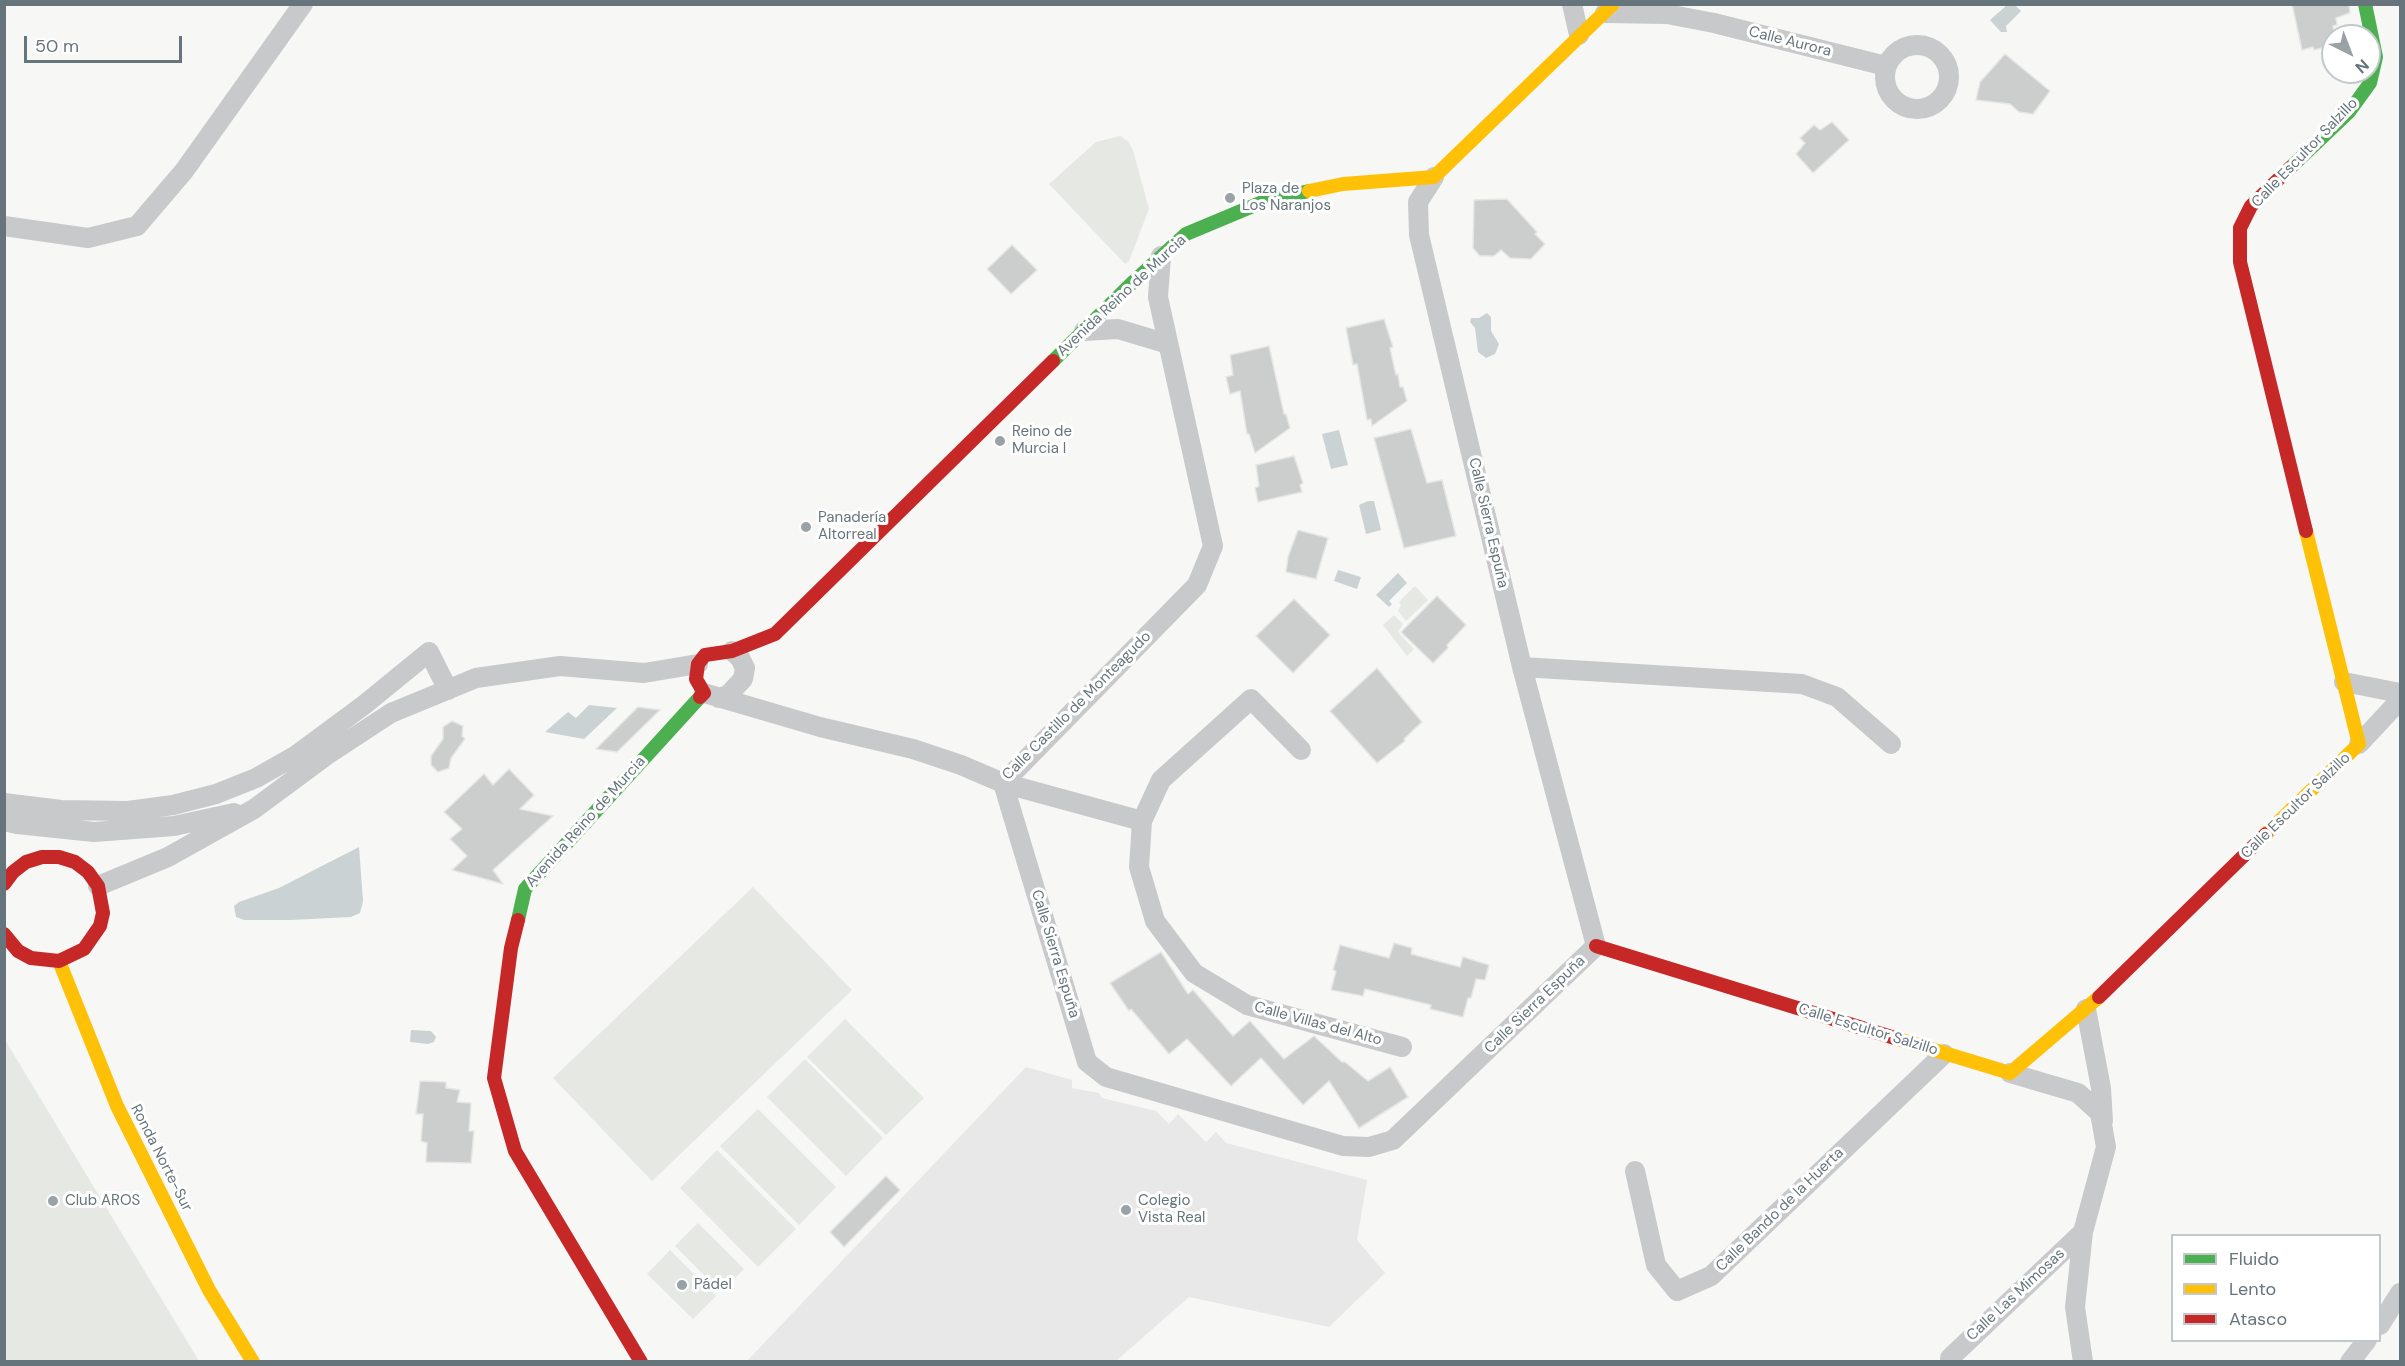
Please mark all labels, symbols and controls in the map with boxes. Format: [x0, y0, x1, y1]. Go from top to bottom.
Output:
street label: Calle Aurora [1747, 23, 1833, 61]
scale bar [27, 24, 184, 62]
north arrow [2321, 24, 2381, 84]
text: 50 m [35, 34, 79, 58]
text: N [2351, 55, 2373, 78]
street label: Calle Escultor Salzillo [2248, 95, 2362, 211]
place label: Plaza de Los Naranjos [1242, 180, 1331, 215]
marker: Plaza de Los Naranjos [1223, 191, 1237, 205]
street label: Avenida Reino de Murcia [1054, 232, 1190, 360]
place label: Reino de Murcia I [1012, 423, 1072, 458]
marker: Reino de Murcia I [993, 434, 1007, 448]
street label: Calle Sierra Espuña [1464, 456, 1512, 590]
place label: Panadería Altorreal [818, 509, 886, 544]
marker: Panadería Altorreal [799, 520, 813, 534]
street label: Calle Castillo de Monteagudo [999, 628, 1155, 784]
street label: Calle Escultor Salzillo [2238, 749, 2354, 863]
street label: Avenida Reino de Murcia [522, 753, 650, 891]
street label: Calle Sierra Espuña [1027, 888, 1083, 1020]
street label: Calle Sierra Espuña [1481, 952, 1589, 1058]
street label: Calle Villas del Alto [1252, 998, 1384, 1050]
street label: Calle Escultor Salzillo [1796, 1000, 1940, 1060]
street label: Ronda Norte-Sur [126, 1102, 196, 1214]
street label: Calle Bando de la Huerta [1712, 1144, 1848, 1276]
place label: Club AROS [65, 1192, 140, 1210]
place label: Colegio Vista Real [1138, 1192, 1205, 1227]
marker: Club AROS [46, 1194, 60, 1208]
marker: Colegio Vista Real [1119, 1203, 1133, 1217]
legend [2171, 1234, 2381, 1342]
street label: Calle Las Mimosas [1963, 1245, 2069, 1345]
text: Fluido [2229, 1247, 2279, 1271]
place label: Pádel [694, 1276, 732, 1294]
text: Lento [2229, 1277, 2276, 1301]
marker: Pádel [675, 1278, 689, 1292]
text: Atasco [2229, 1307, 2287, 1331]

